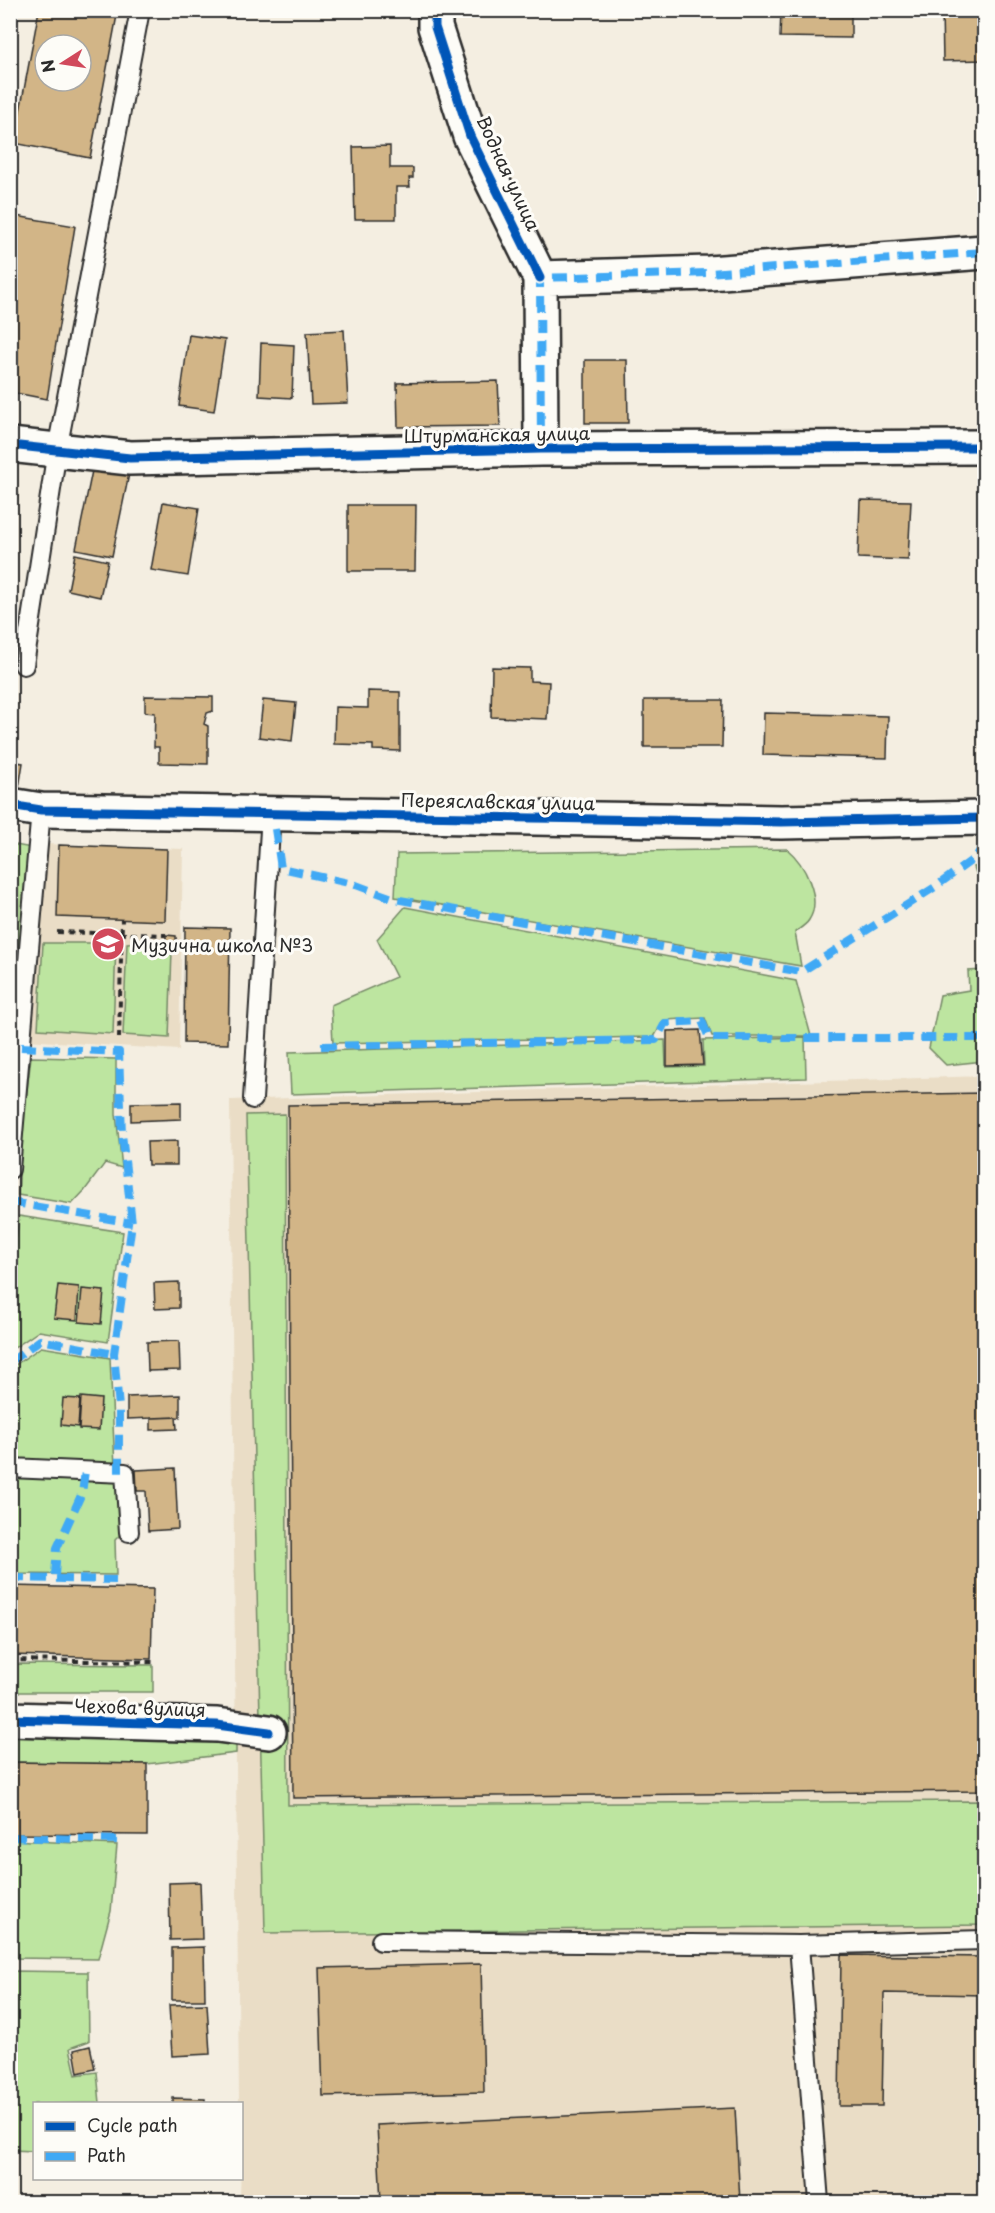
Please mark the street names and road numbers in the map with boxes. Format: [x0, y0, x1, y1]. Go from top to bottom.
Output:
street label: Водная улица [470, 111, 548, 236]
street label: Штурманская улица [404, 419, 591, 449]
street label: Переяславская улица [401, 786, 596, 816]
street label: Чехова вулиця [74, 1691, 206, 1723]

